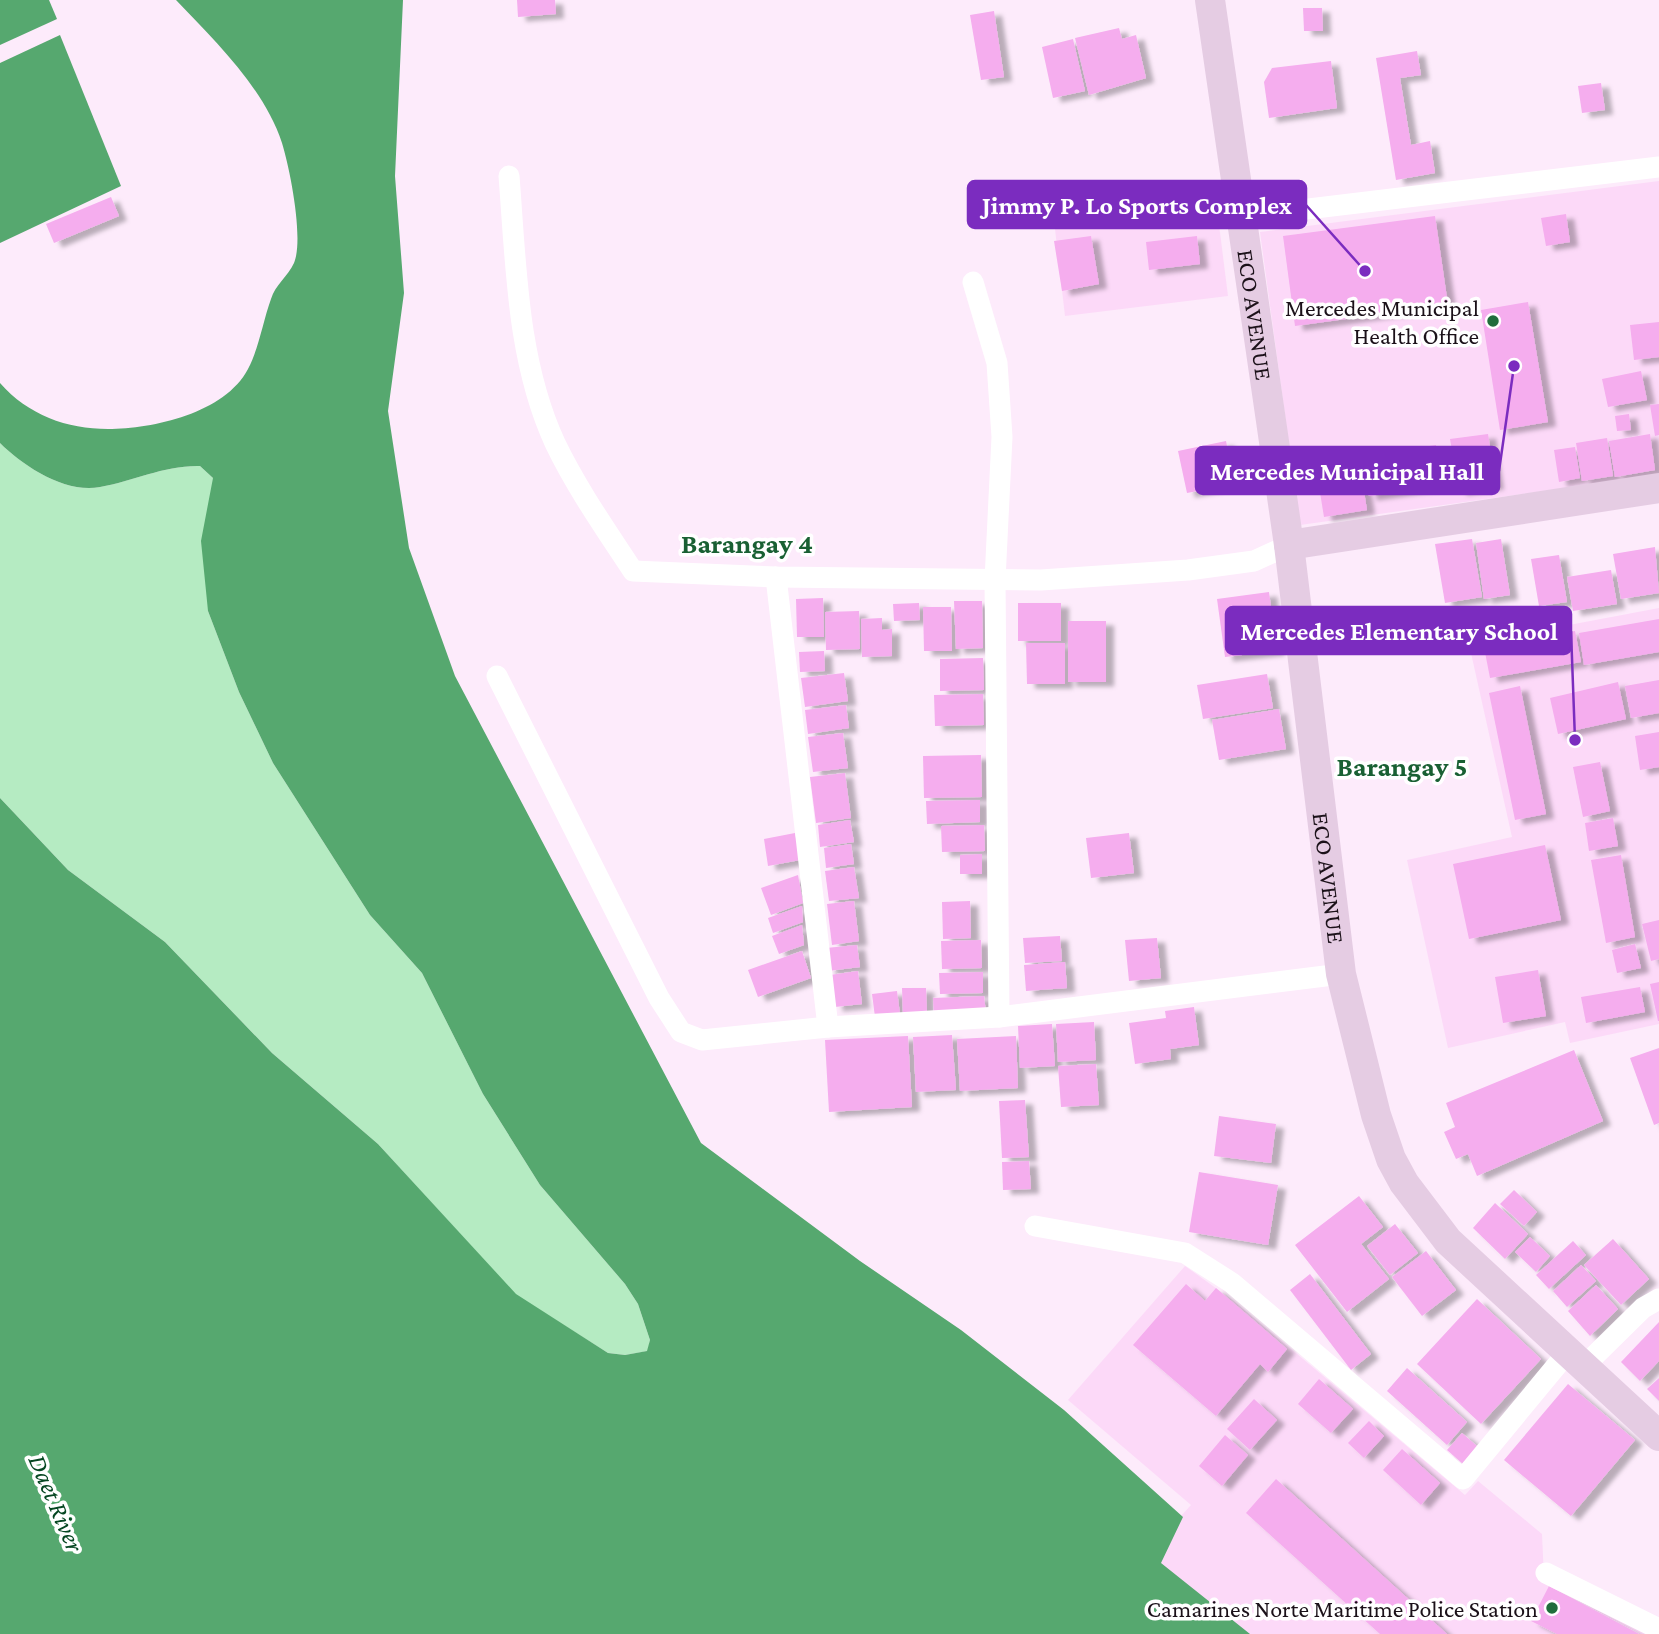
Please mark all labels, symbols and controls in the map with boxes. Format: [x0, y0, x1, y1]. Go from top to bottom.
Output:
callout: Jimmy P. Lo Sports Complex [968, 181, 1306, 228]
text: Jimmy P. Lo Sports Complex [979, 191, 1293, 220]
street label: ECO AVENUE [1233, 248, 1278, 382]
place label: Mercedes Municipal Health Office [1285, 294, 1479, 349]
marker: Mercedes Municipal Health Office [1485, 313, 1501, 329]
callout: Mercedes Municipal Hall [1196, 447, 1499, 494]
text: Mercedes Municipal Hall [1210, 457, 1485, 486]
district label: Barangay 4 [681, 528, 813, 559]
callout: Mercedes Elementary School [1226, 607, 1571, 654]
text: Mercedes Elementary School [1240, 617, 1558, 646]
district label: Barangay 5 [1337, 751, 1467, 782]
street label: ECO AVENUE [1308, 811, 1351, 945]
water label: Daet River [23, 1450, 90, 1557]
place label: Camarines Norte Maritime Police Station [1147, 1595, 1538, 1622]
marker: Camarines Norte Maritime Police Station [1544, 1600, 1560, 1616]

